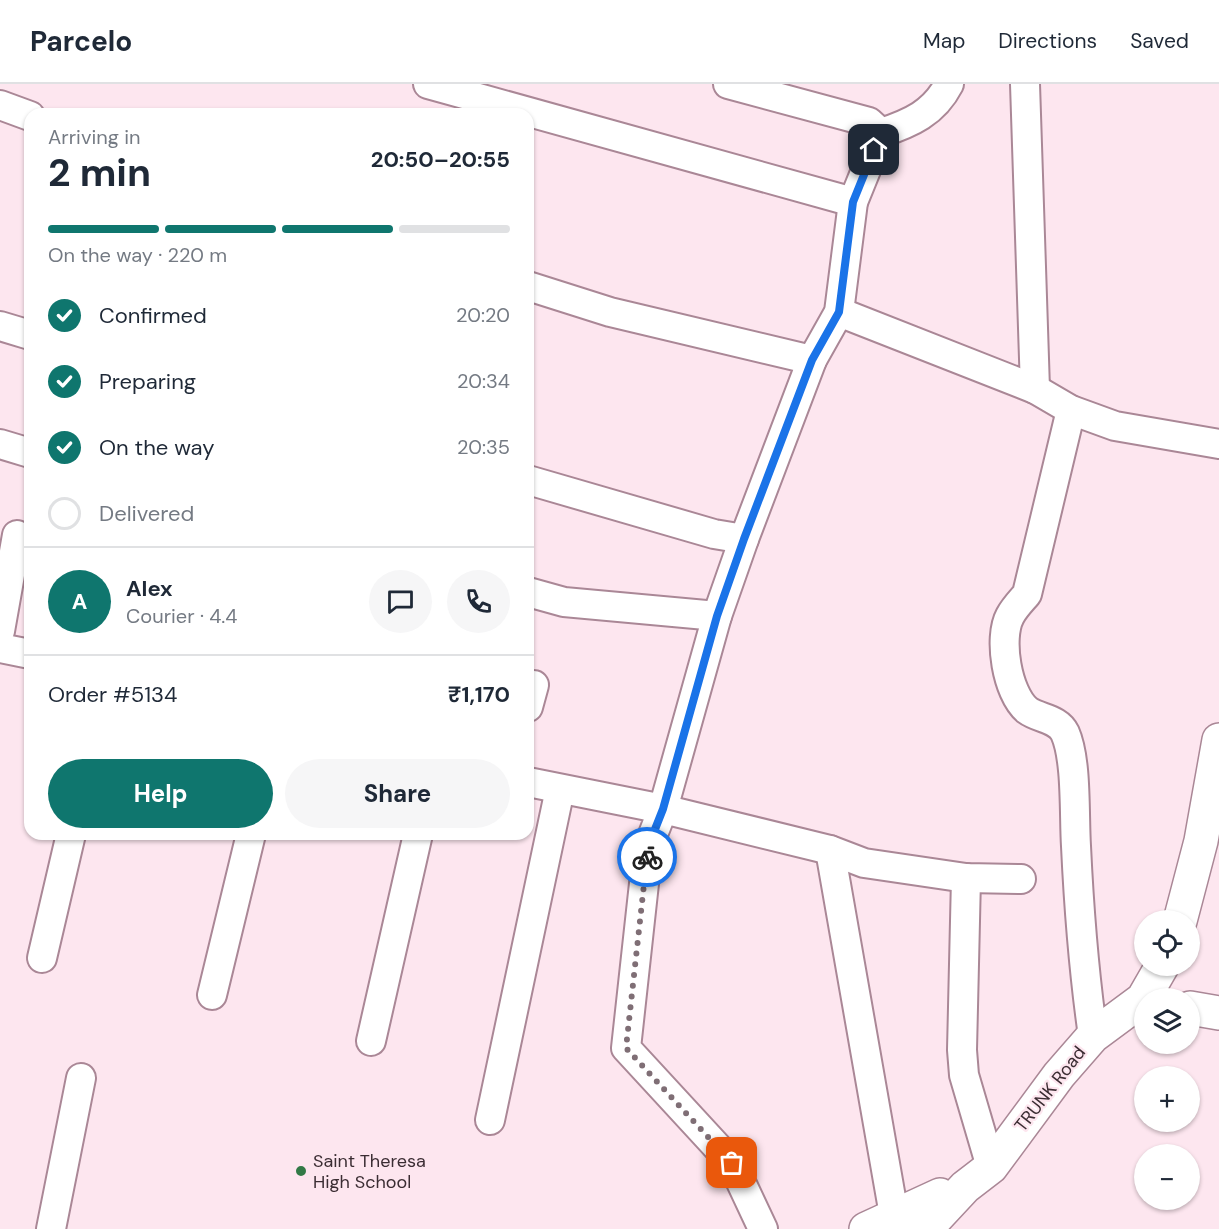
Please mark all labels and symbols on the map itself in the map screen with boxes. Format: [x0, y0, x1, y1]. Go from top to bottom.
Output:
pin [848, 124, 899, 175]
courier [617, 827, 677, 887]
street label: TRUNK Road [1009, 1041, 1091, 1137]
pin [706, 1137, 757, 1188]
place label: Saint Theresa High School [313, 1149, 426, 1194]
marker: Saint Theresa High School [294, 1164, 308, 1178]

